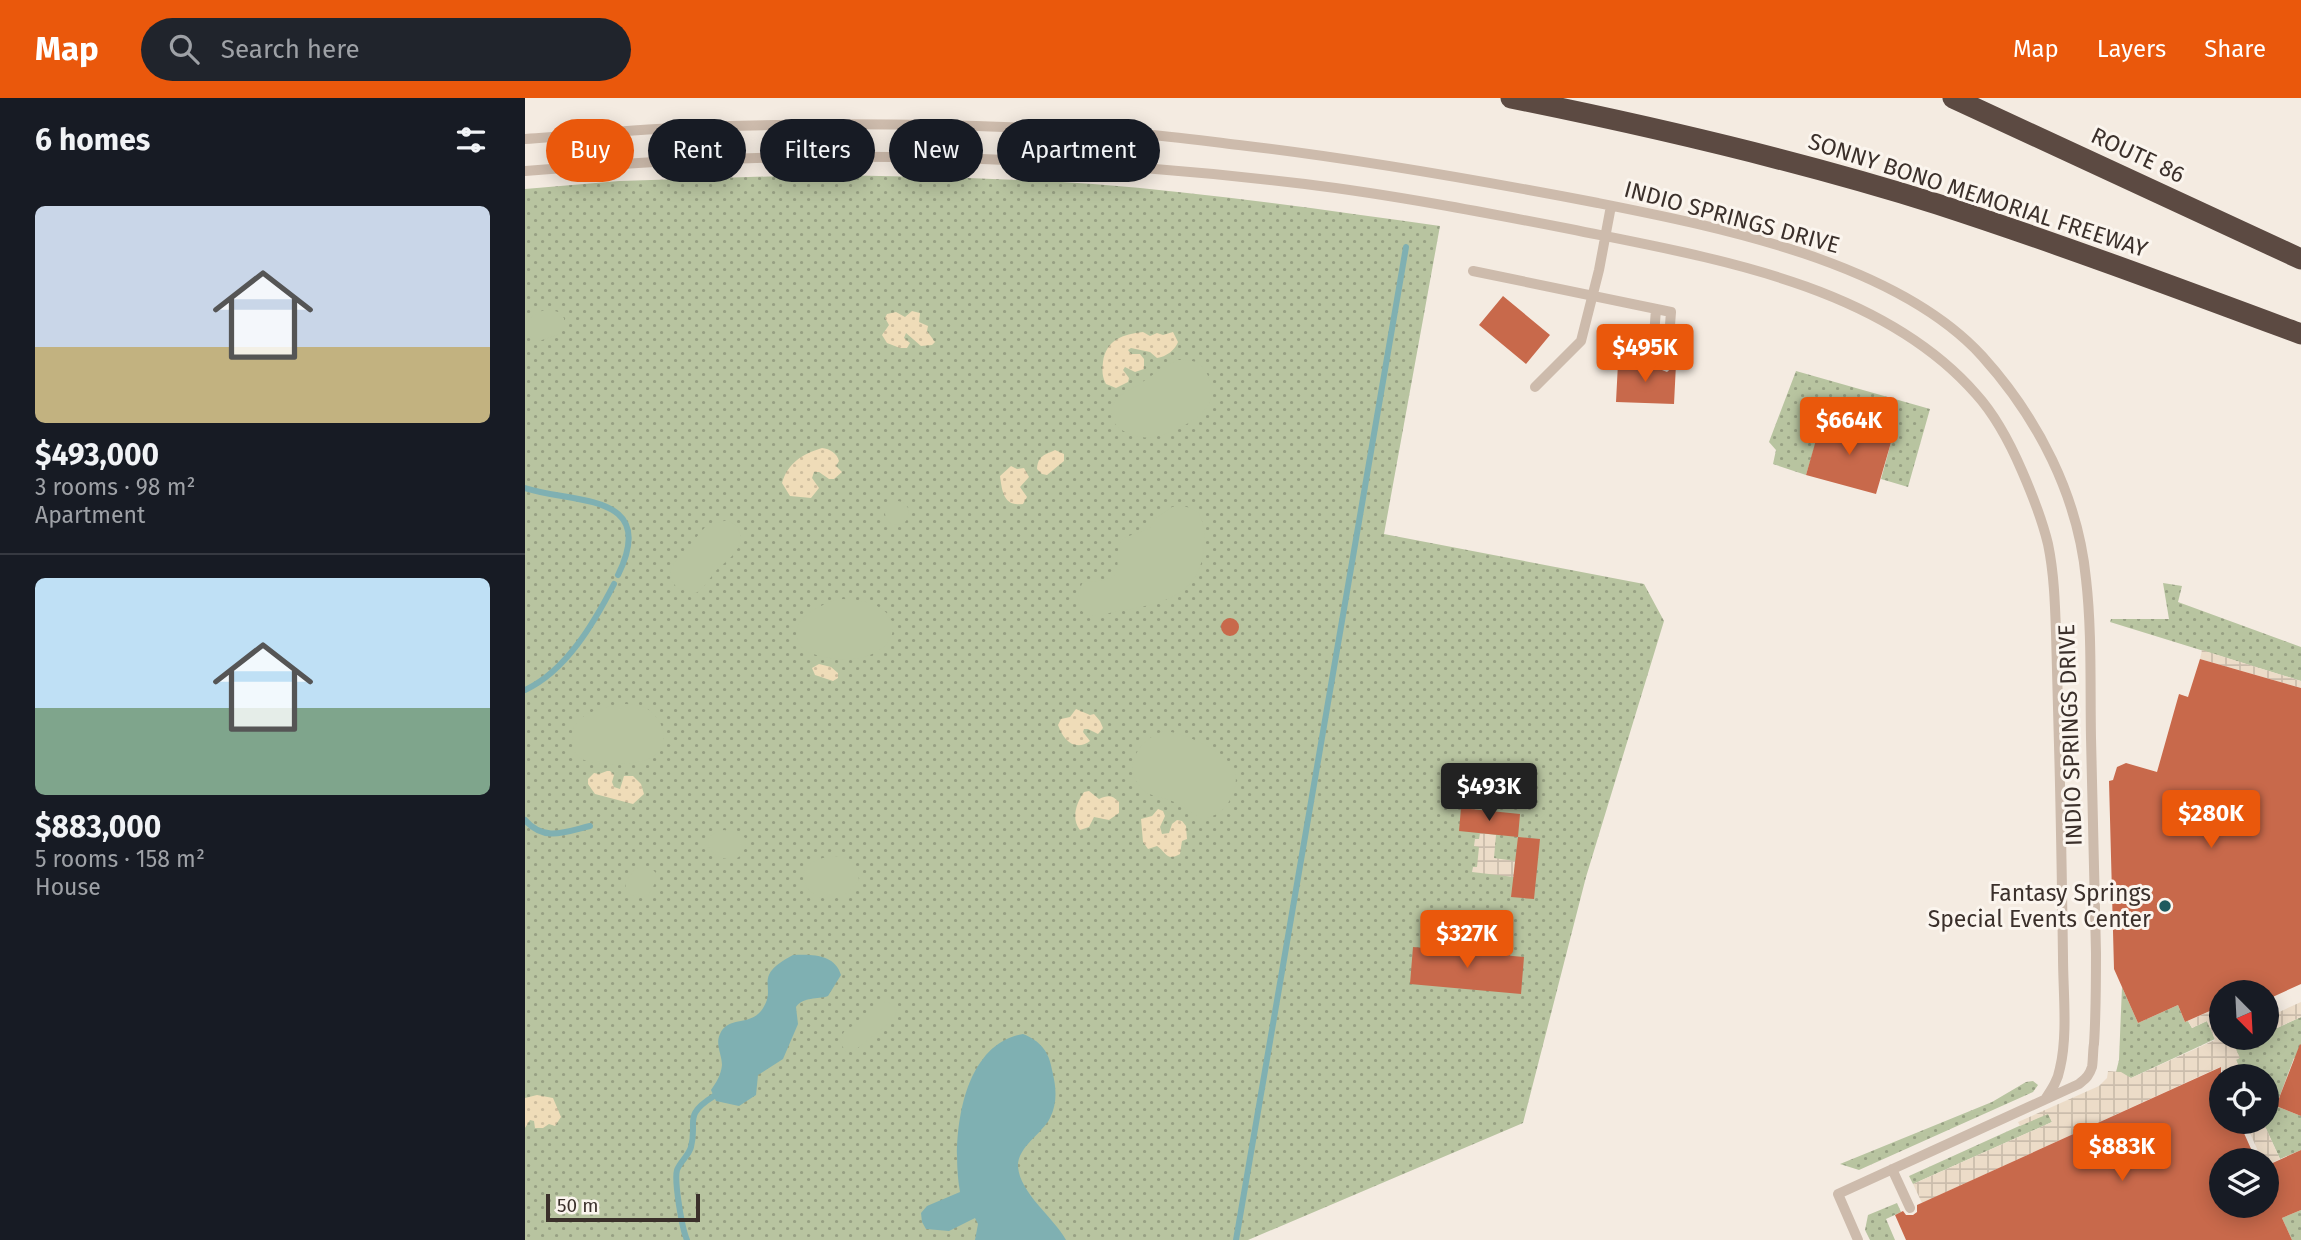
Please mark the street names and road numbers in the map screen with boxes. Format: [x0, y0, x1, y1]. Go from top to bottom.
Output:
street label: ROUTE 86 [2087, 121, 2189, 189]
street label: SONNY BONO MEMORIAL FREEWAY [1805, 127, 2151, 263]
street label: INDIO SPRINGS DRIVE [1621, 175, 1843, 259]
street label: INDIO SPRINGS DRIVE [2052, 623, 2088, 847]

